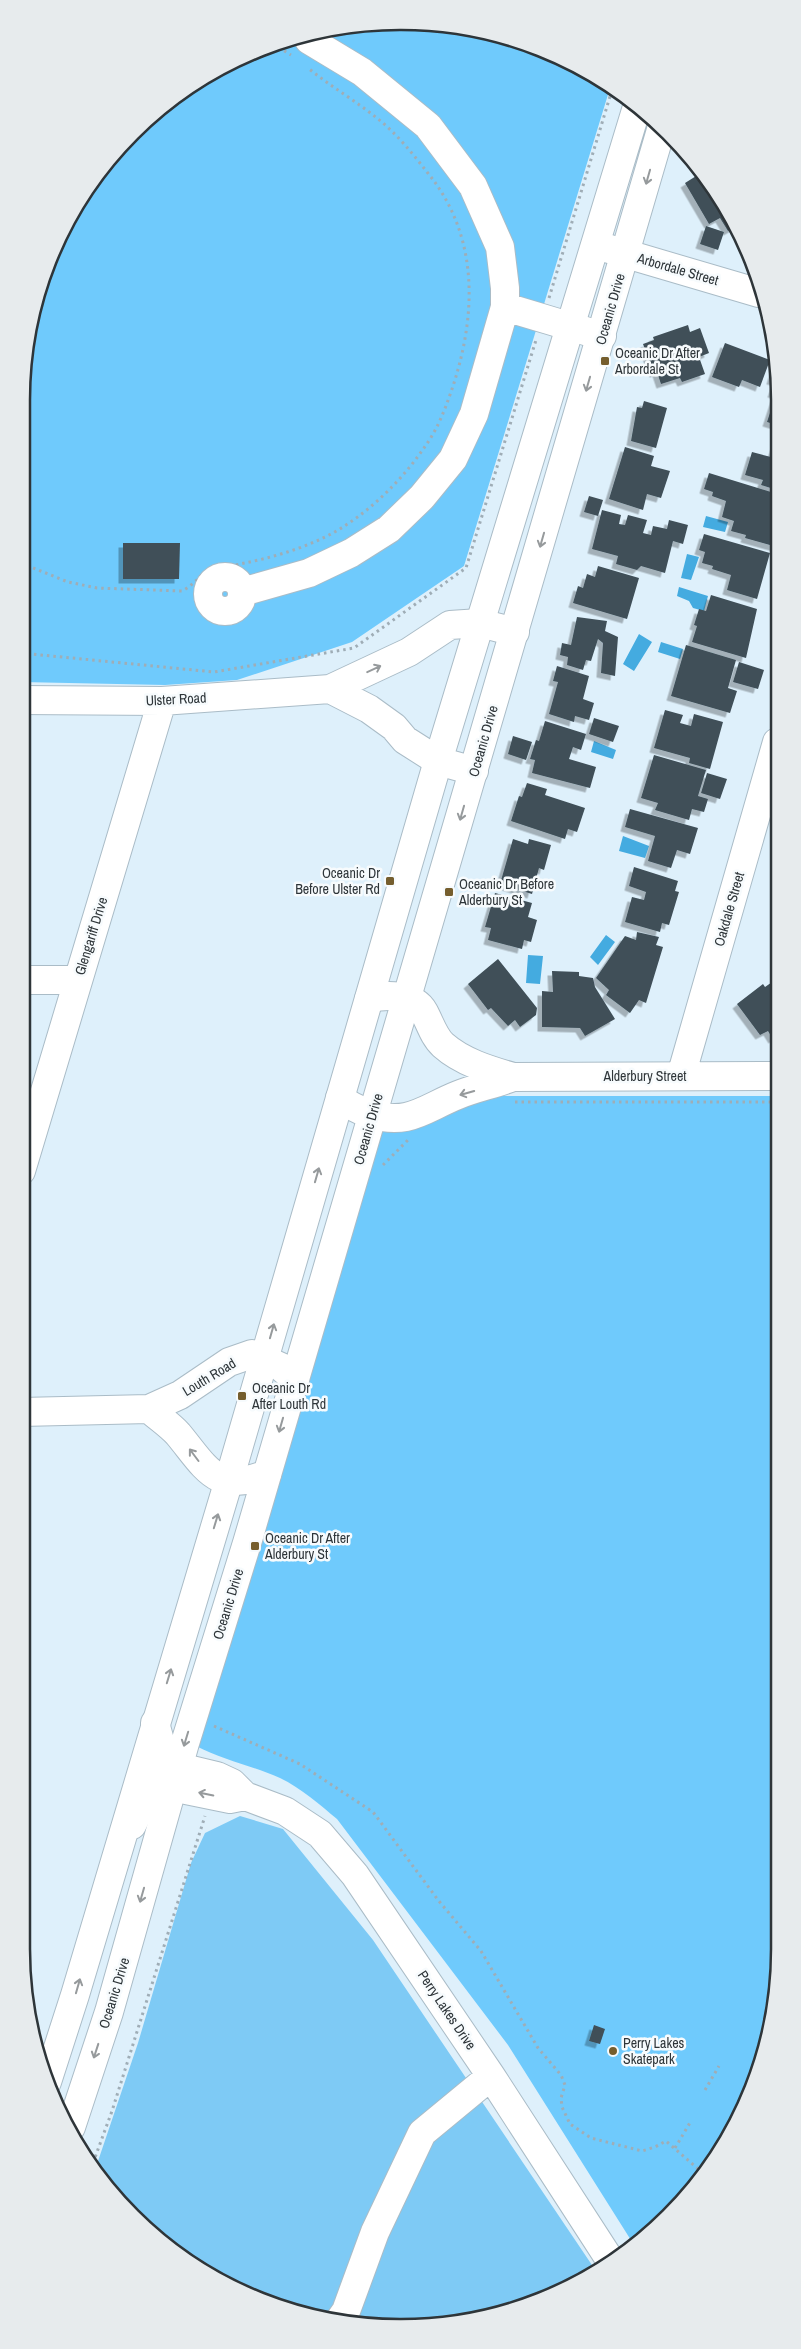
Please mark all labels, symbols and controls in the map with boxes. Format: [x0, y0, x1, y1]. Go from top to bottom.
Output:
one-way arrow [642, 169, 652, 185]
street label: Arbordale Street [634, 249, 721, 289]
street label: Oceanic Drive [591, 271, 629, 347]
place label: Oceanic Dr After Arbordale St [614, 344, 700, 378]
marker: Oceanic Dr After Arbordale St [599, 355, 611, 367]
one-way arrow [582, 375, 592, 391]
one-way arrow [537, 531, 547, 547]
one-way arrow [366, 663, 381, 673]
street label: Ulster Road [145, 688, 207, 710]
street label: Oceanic Drive [464, 703, 502, 779]
one-way arrow [456, 805, 466, 821]
place label: Oceanic Dr Before Ulster Rd [295, 864, 380, 898]
street label: Oakdale Street [710, 870, 748, 948]
marker: Oceanic Dr Before Ulster Rd [384, 875, 396, 887]
place label: Oceanic Dr Before Alderbury St [458, 875, 554, 909]
marker: Oceanic Dr Before Alderbury St [443, 886, 455, 898]
street label: Glengariff Drive [71, 895, 111, 977]
street label: Alderbury Street [603, 1067, 686, 1085]
one-way arrow [459, 1088, 475, 1098]
street label: Oceanic Drive [349, 1091, 387, 1167]
one-way arrow [313, 1168, 323, 1184]
one-way arrow [267, 1324, 277, 1340]
street label: Louth Road [179, 1354, 239, 1400]
place label: Oceanic Dr After Louth Rd [251, 1379, 326, 1413]
marker: Oceanic Dr After Louth Rd [236, 1390, 248, 1402]
one-way arrow [276, 1417, 286, 1433]
one-way arrow [188, 1449, 199, 1462]
one-way arrow [212, 1513, 222, 1529]
place label: Oceanic Dr After Alderbury St [264, 1529, 350, 1563]
marker: Oceanic Dr After Alderbury St [249, 1540, 261, 1552]
street label: Oceanic Drive [209, 1566, 247, 1642]
one-way arrow [165, 1669, 174, 1685]
one-way arrow [181, 1730, 191, 1746]
one-way arrow [199, 1789, 215, 1799]
one-way arrow [137, 1887, 147, 1903]
street label: Oceanic Drive [95, 1955, 133, 2031]
street label: Perry Lakes Drive [414, 1967, 480, 2053]
one-way arrow [74, 1978, 83, 1994]
place label: Perry Lakes Skatepark [623, 2034, 685, 2068]
one-way arrow [91, 2042, 100, 2058]
marker: Perry Lakes Skatepark [607, 2045, 619, 2057]

